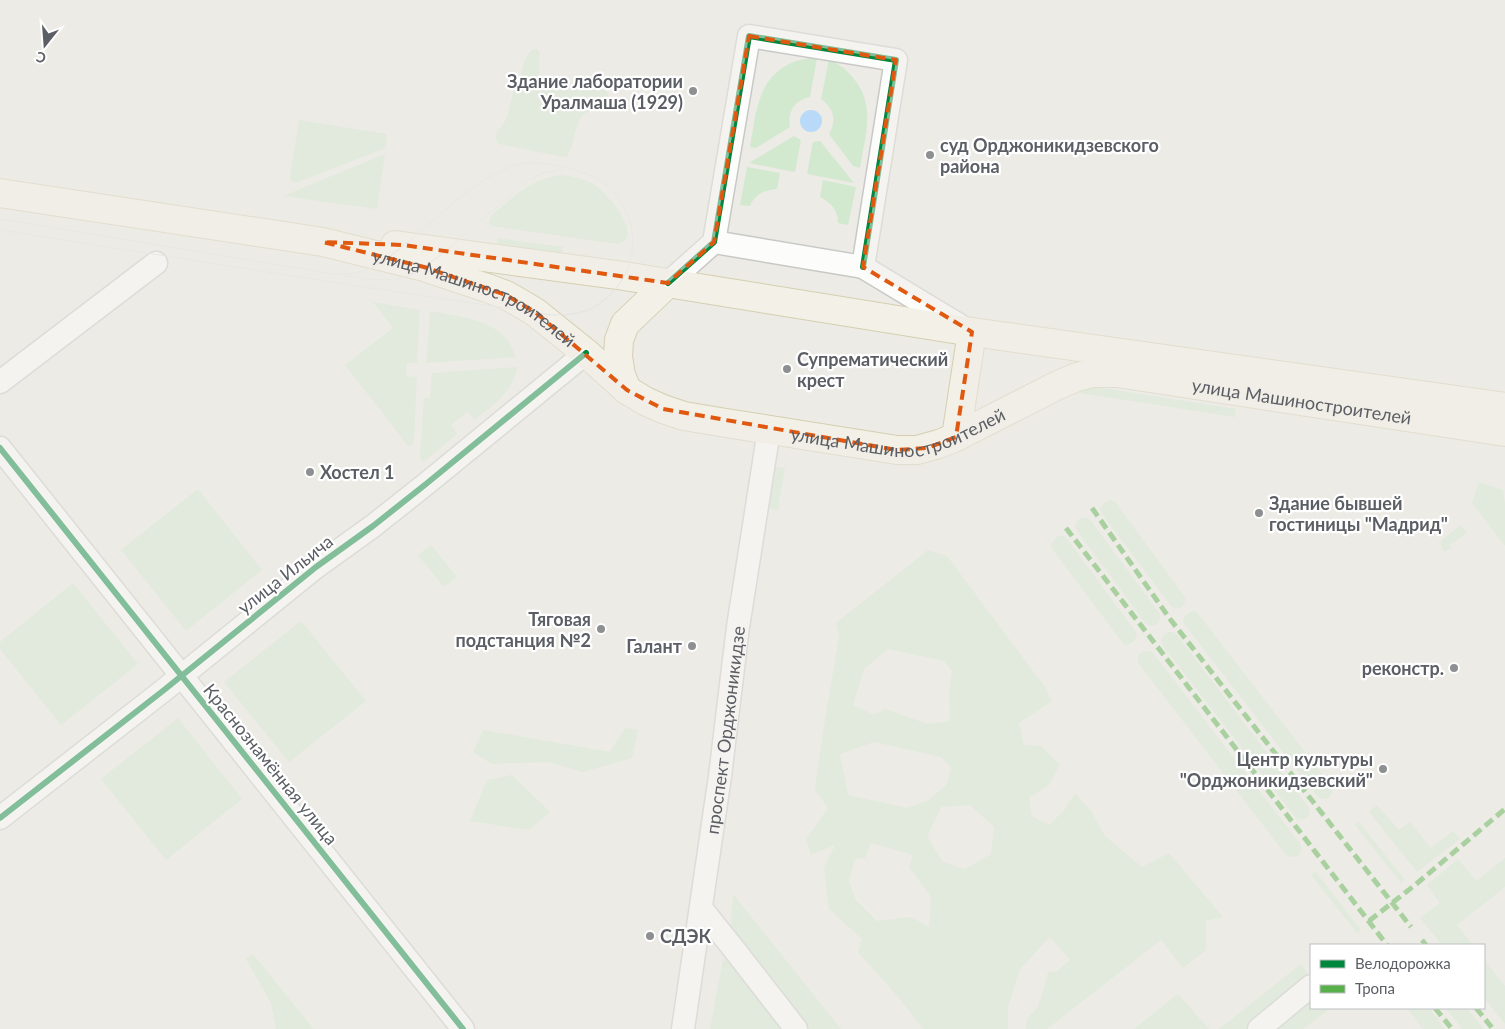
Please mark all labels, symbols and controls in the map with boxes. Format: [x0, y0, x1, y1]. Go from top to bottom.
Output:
north arrow [20, 20, 70, 70]
text: С [33, 48, 48, 67]
place label: Здание лаборатории Уралмаша (1929) [507, 70, 683, 113]
marker: Здание лаборатории Уралмаша (1929) [687, 85, 699, 97]
place label: суд Орджоникидзевского района [940, 134, 1159, 177]
marker: суд Орджоникидзевского района [924, 149, 936, 161]
street label: улица Машиностроителей [370, 244, 580, 351]
place label: Супрематический крест [797, 348, 948, 391]
marker: Супрематический крест [781, 363, 793, 375]
street label: улица Машиностроителей [1190, 374, 1413, 429]
street label: улица Машиностроителей [789, 403, 1009, 461]
place label: Хостел 1 [320, 461, 395, 483]
marker: Хостел 1 [304, 466, 316, 478]
place label: Здание бывшей гостиницы "Мадрид" [1269, 492, 1448, 535]
marker: Здание бывшей гостиницы "Мадрид" [1253, 507, 1265, 519]
street label: улица Ильича [233, 530, 337, 618]
place label: Тяговая подстанция №2 [455, 608, 591, 651]
marker: Тяговая подстанция №2 [595, 623, 607, 635]
street label: проспект Орджоникидзе [701, 625, 749, 836]
place label: Галант [626, 635, 683, 657]
marker: Галант [686, 640, 698, 652]
place label: реконстр. [1362, 657, 1444, 679]
marker: реконстр. [1448, 662, 1460, 674]
street label: Краснознамённая улица [199, 679, 343, 849]
place label: Центр культуры "Орджоникидзевский" [1180, 748, 1373, 791]
marker: Центр культуры "Орджоникидзевский" [1377, 763, 1389, 775]
place label: СДЭК [660, 925, 711, 947]
marker: СДЭК [644, 930, 656, 942]
legend [1310, 944, 1485, 1009]
text: Велодорожка [1355, 954, 1451, 972]
text: Тропа [1355, 979, 1395, 997]

